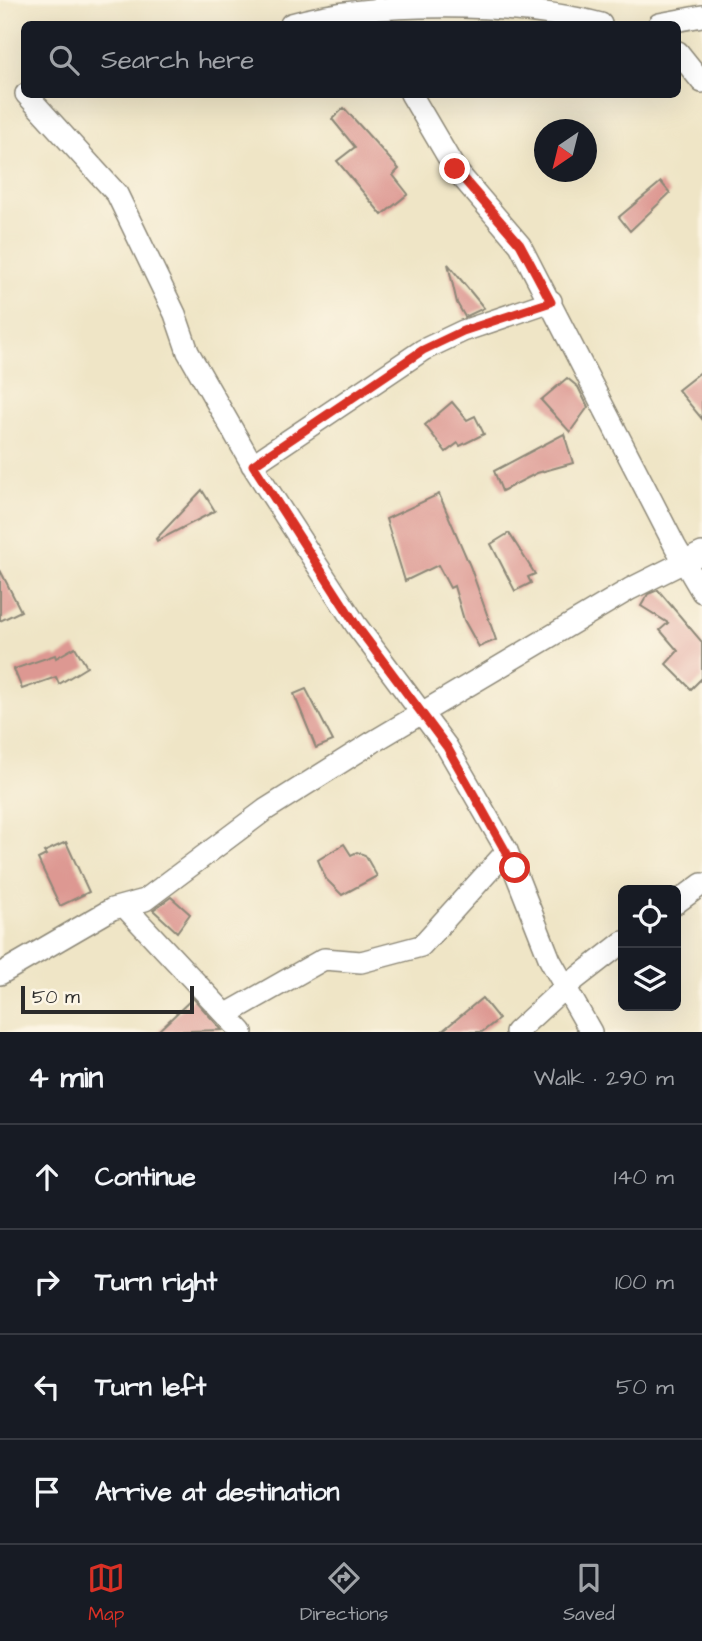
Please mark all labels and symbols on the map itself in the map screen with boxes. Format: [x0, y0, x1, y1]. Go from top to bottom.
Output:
north arrow [534, 119, 597, 182]
route end [439, 153, 470, 184]
route start [499, 852, 530, 883]
scale bar [21, 983, 194, 1015]

